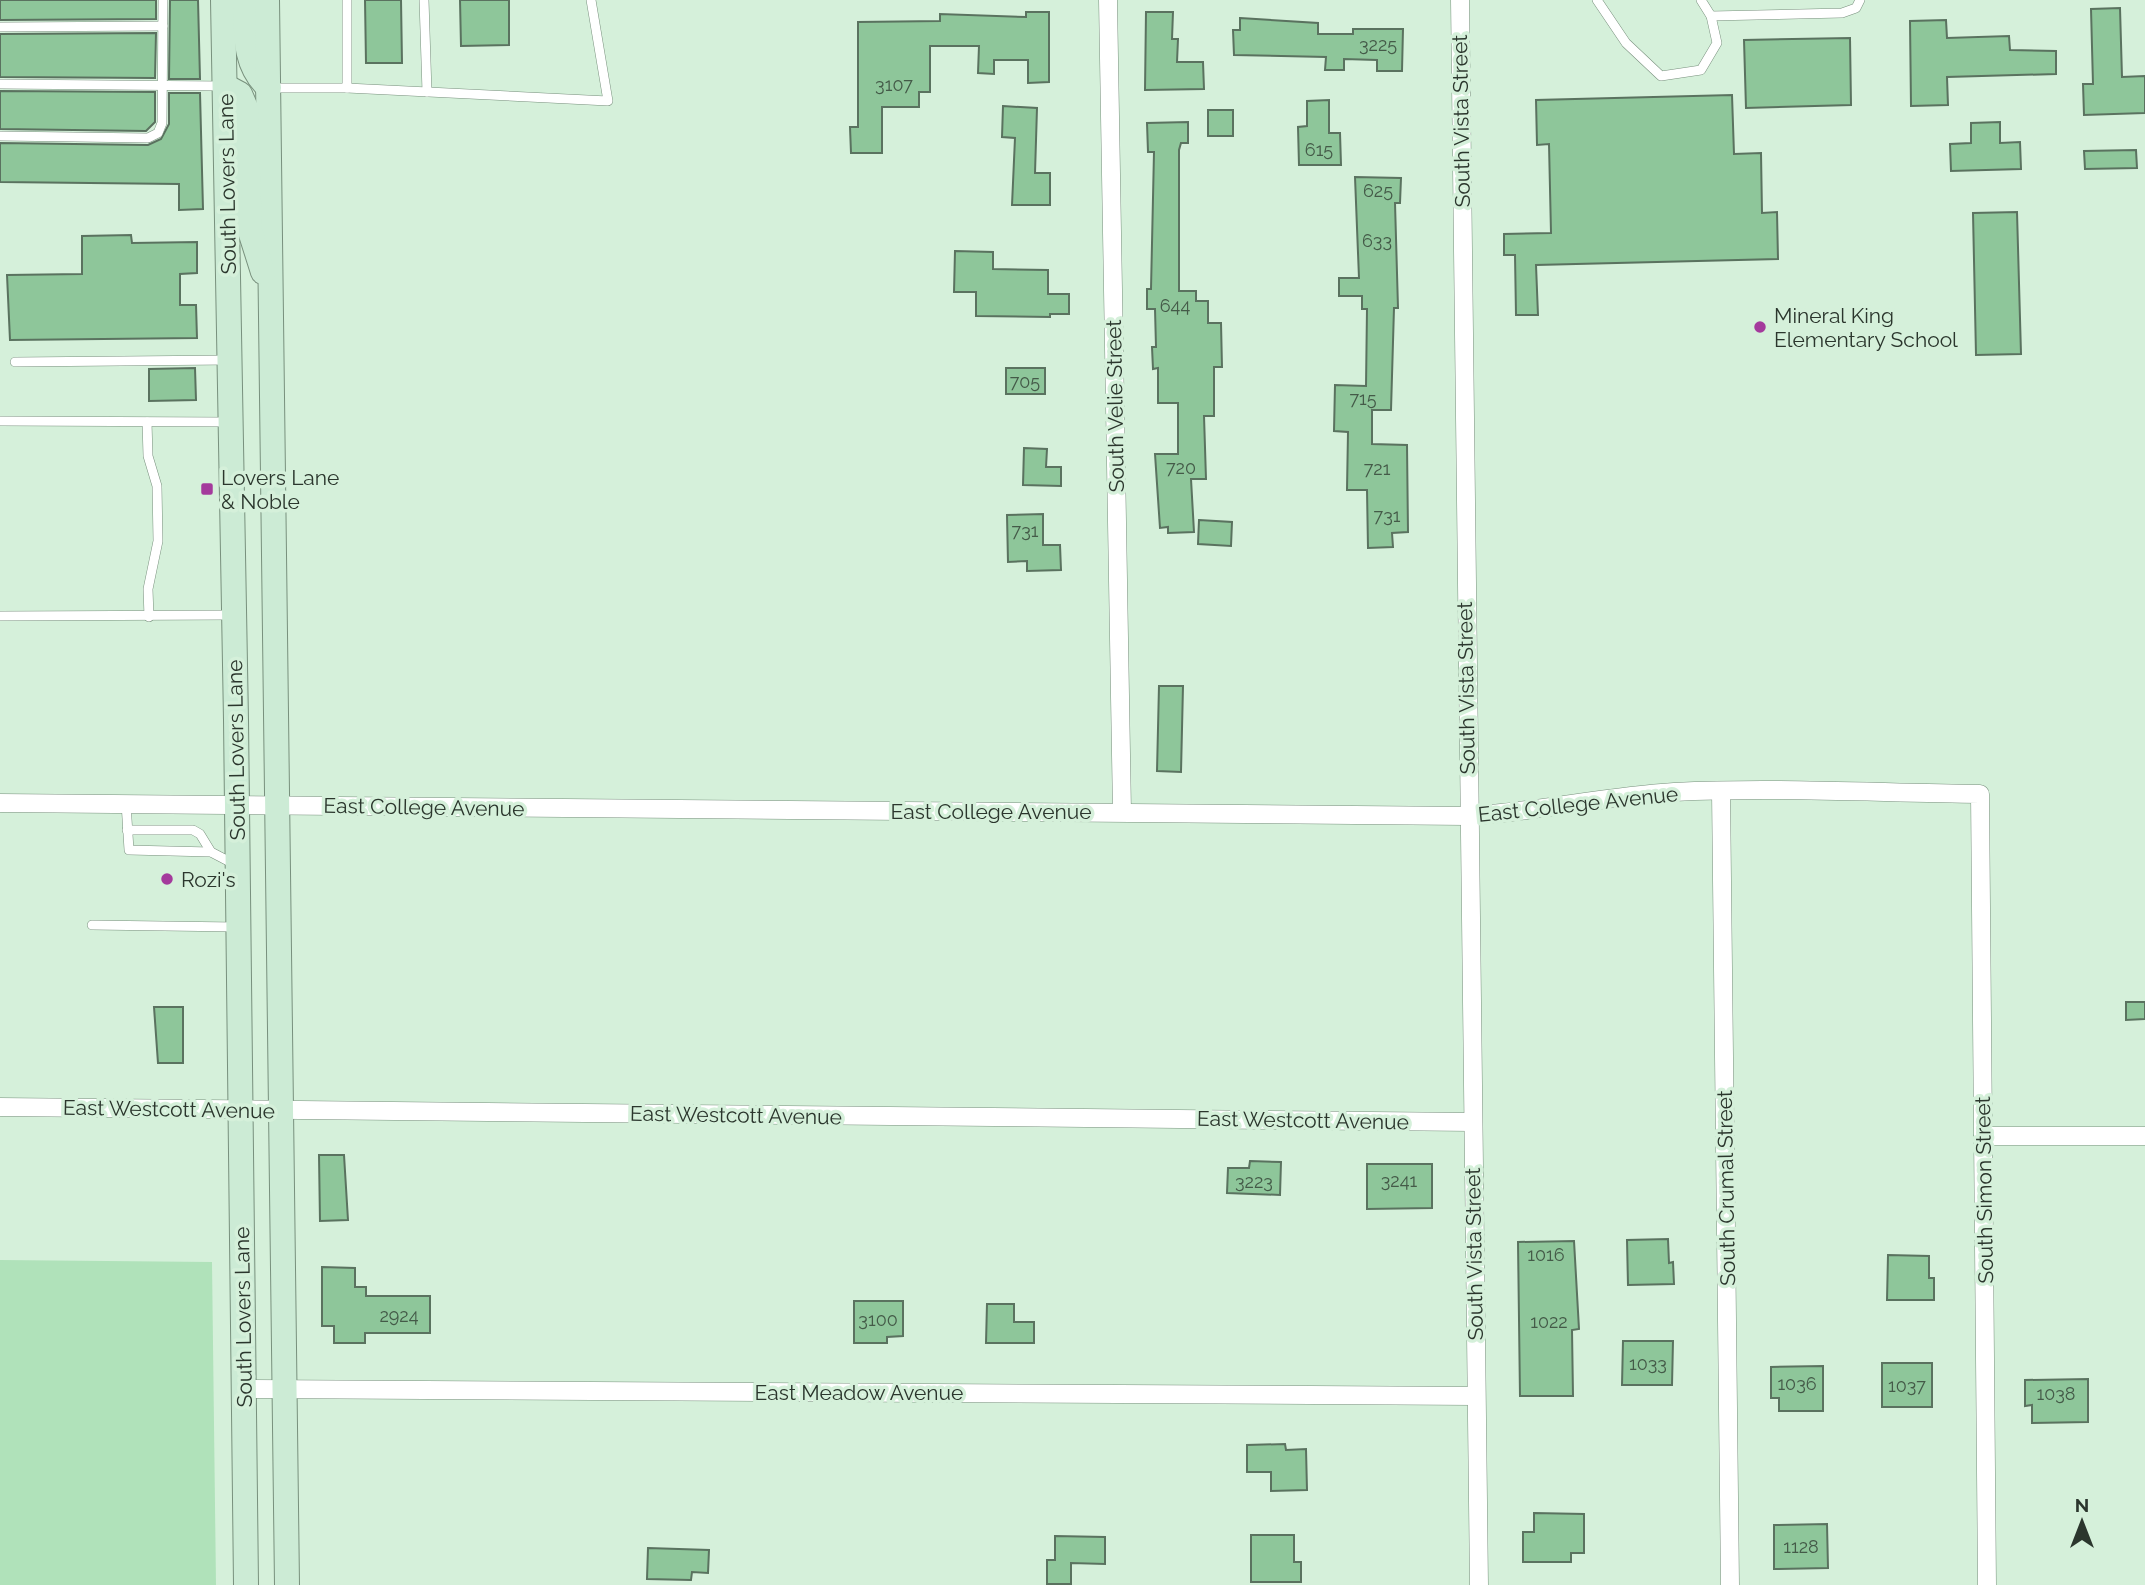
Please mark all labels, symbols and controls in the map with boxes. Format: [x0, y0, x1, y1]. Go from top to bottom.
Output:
house number: 3225 [1359, 34, 1397, 55]
street label: South Vista Street [1447, 34, 1475, 208]
house number: 3107 [875, 74, 913, 95]
street label: South Lovers Lane [213, 93, 241, 275]
house number: 615 [1305, 139, 1333, 160]
house number: 625 [1363, 180, 1393, 201]
house number: 633 [1362, 230, 1392, 251]
house number: 644 [1160, 295, 1190, 316]
place label: Mineral King Elementary School [1774, 303, 1958, 352]
street label: South Velie Street [1101, 319, 1129, 493]
marker: Mineral King Elementary School [1752, 319, 1768, 335]
house number: 705 [1010, 371, 1040, 392]
house number: 715 [1349, 388, 1377, 409]
house number: 720 [1166, 457, 1196, 478]
house number: 721 [1364, 458, 1391, 479]
place label: Lovers Lane & Noble [221, 465, 339, 514]
marker: Lovers Lane & Noble [199, 481, 215, 497]
house number: 731 [1374, 505, 1401, 526]
house number: 731 [1012, 520, 1039, 541]
street label: South Vista Street [1452, 601, 1480, 775]
street label: South Lovers Lane [222, 659, 250, 841]
street label: East College Avenue [1477, 781, 1679, 827]
street label: East College Avenue [323, 793, 525, 821]
street label: East College Avenue [890, 799, 1092, 824]
place label: Rozi's [181, 867, 236, 892]
marker: Rozi's [159, 871, 175, 887]
street label: South Crumal Street [1712, 1090, 1740, 1286]
street label: East Westcott Avenue [63, 1095, 275, 1123]
street label: South Simon Street [1970, 1096, 1998, 1284]
street label: East Westcott Avenue [630, 1101, 842, 1129]
street label: East Westcott Avenue [1197, 1106, 1409, 1134]
street label: South Vista Street [1460, 1167, 1488, 1341]
house number: 3241 [1381, 1170, 1418, 1191]
house number: 3223 [1235, 1171, 1273, 1192]
street label: South Lovers Lane [229, 1226, 257, 1408]
house number: 1016 [1527, 1244, 1565, 1265]
house number: 2924 [379, 1305, 419, 1326]
house number: 3100 [858, 1309, 898, 1330]
house number: 1022 [1530, 1311, 1568, 1332]
house number: 1033 [1629, 1353, 1667, 1374]
house number: 1036 [1777, 1373, 1817, 1394]
house number: 1037 [1888, 1375, 1926, 1396]
street label: East Meadow Avenue [755, 1380, 963, 1405]
house number: 1038 [2036, 1383, 2076, 1404]
north arrow [2047, 1487, 2117, 1557]
text: N [2075, 1494, 2089, 1516]
house number: 1128 [1783, 1536, 1819, 1557]

